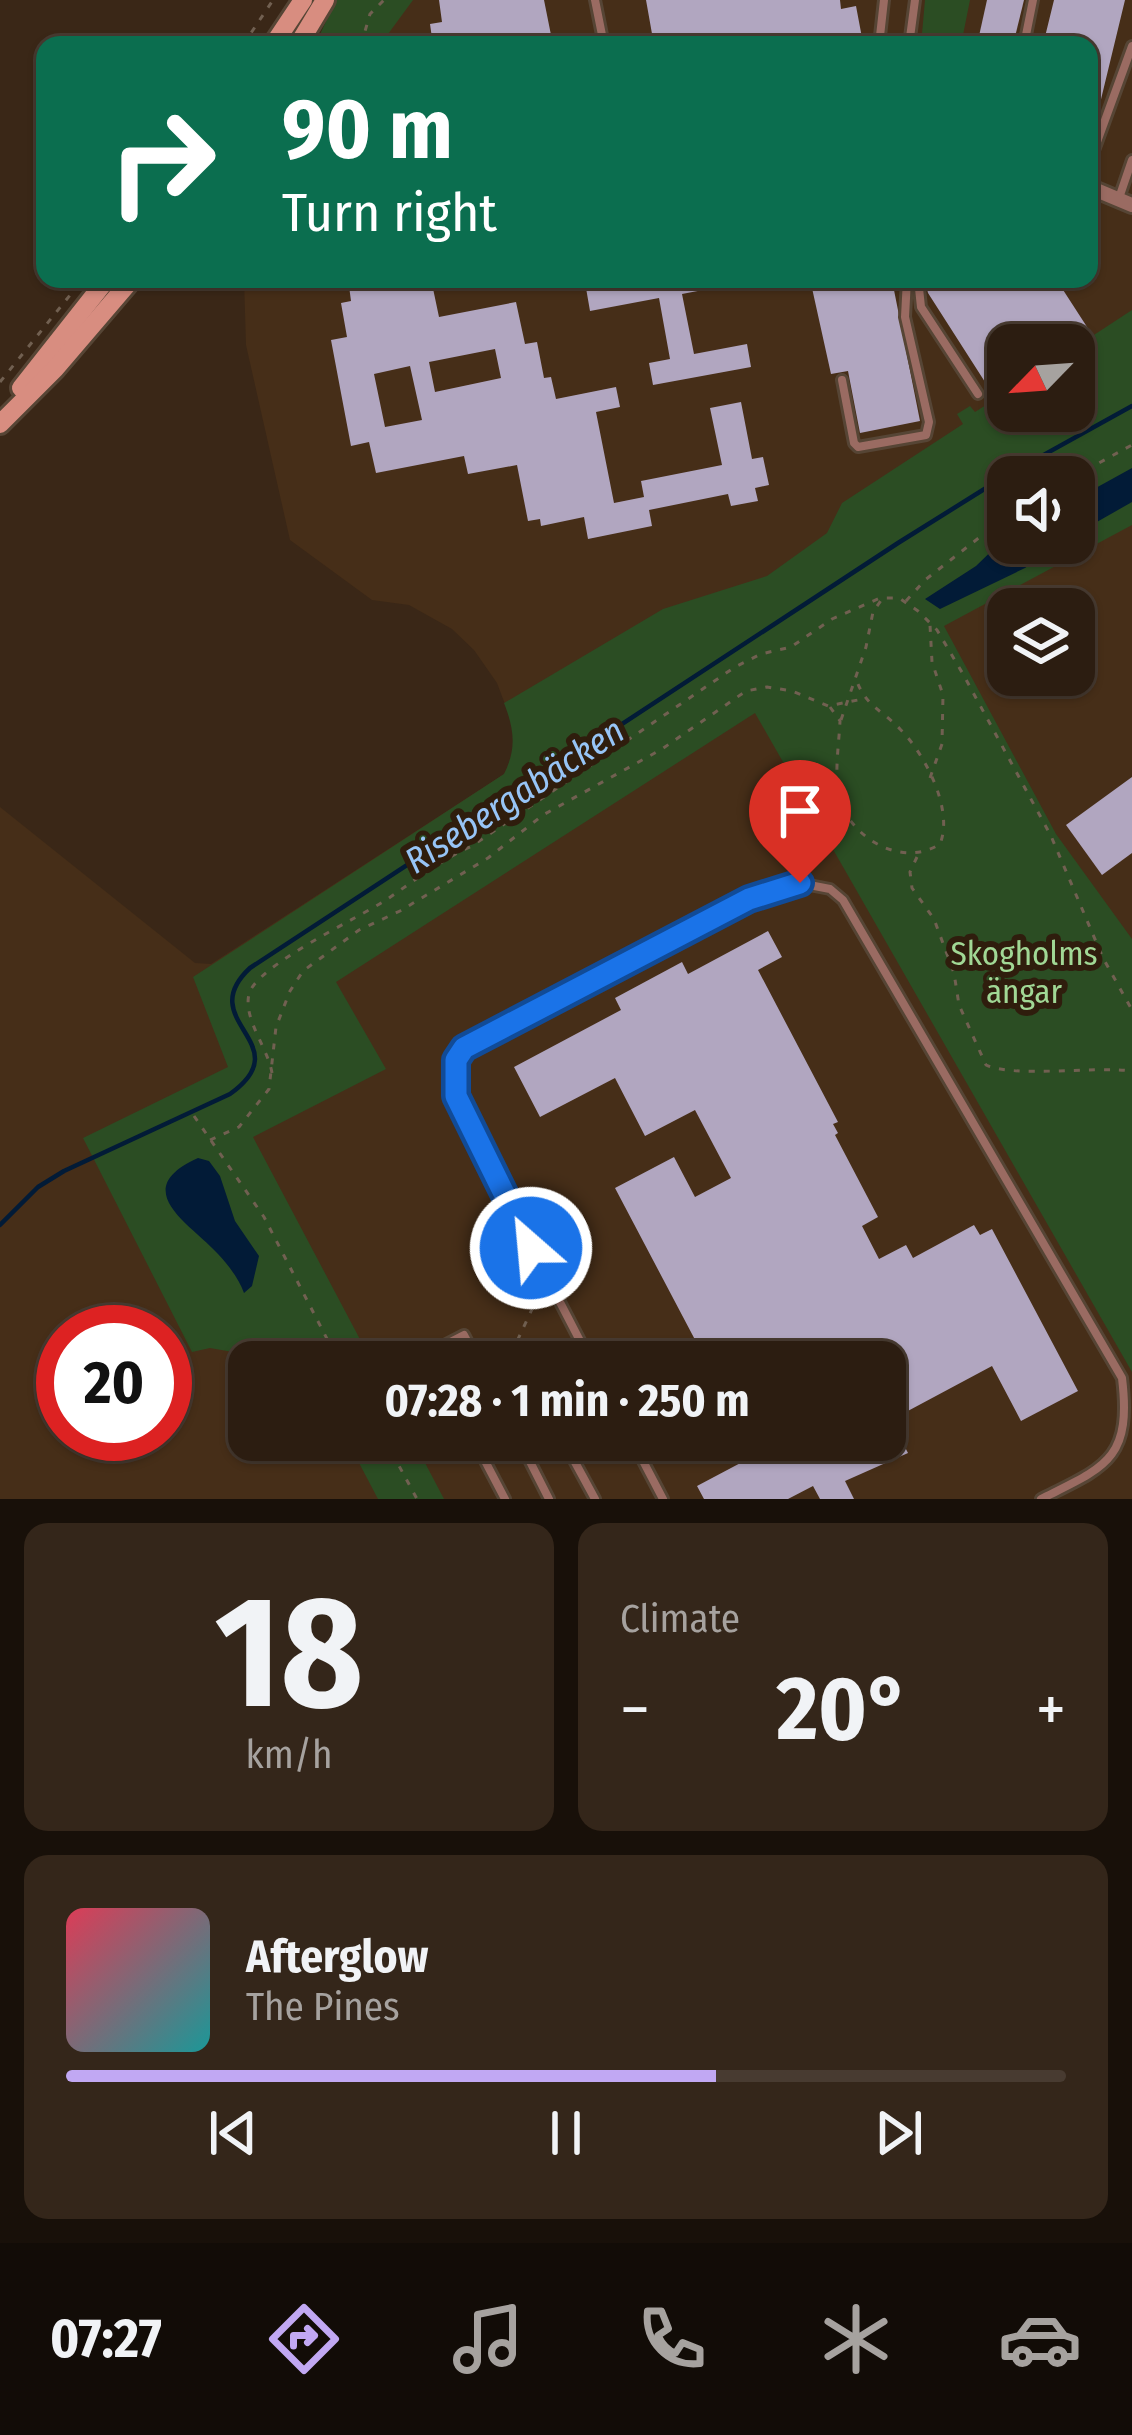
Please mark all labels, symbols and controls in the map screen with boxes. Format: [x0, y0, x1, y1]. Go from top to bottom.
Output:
text: 90 m [282, 79, 453, 180]
icon: right [84, 84, 240, 240]
text: Turn right [282, 181, 497, 245]
north arrow [987, 324, 1095, 432]
map controls [987, 324, 1095, 696]
button: sound [987, 456, 1095, 564]
button: layers [987, 588, 1095, 696]
water label: Risebergabäcken [397, 709, 632, 883]
pin [749, 760, 851, 883]
icon: arrive [767, 778, 833, 844]
park label: Skogholms ängar [950, 934, 1098, 1012]
position arrow [468, 1185, 594, 1311]
speed limit sign: 20 [36, 1305, 192, 1461]
text: 07:28 · 1 min · 250 m [384, 1374, 750, 1428]
text: 18 [215, 1560, 363, 1747]
text: Climate [620, 1596, 740, 1642]
text: 20° [776, 1655, 909, 1763]
text: − [620, 1670, 650, 1749]
text: + [1036, 1670, 1066, 1749]
text: km/h [246, 1732, 332, 1778]
text: Afterglow [246, 1930, 428, 1984]
text: The Pines [246, 1984, 400, 2030]
icon: previous [200, 2100, 266, 2166]
icon: pause [533, 2100, 599, 2166]
icon: next [866, 2100, 932, 2166]
icon: directions [262, 2297, 346, 2381]
icon: music [446, 2297, 530, 2381]
icon: phone [630, 2297, 714, 2381]
icon: climate [814, 2297, 898, 2381]
icon: car [998, 2297, 1082, 2381]
text: 07:27 [50, 2307, 162, 2371]

